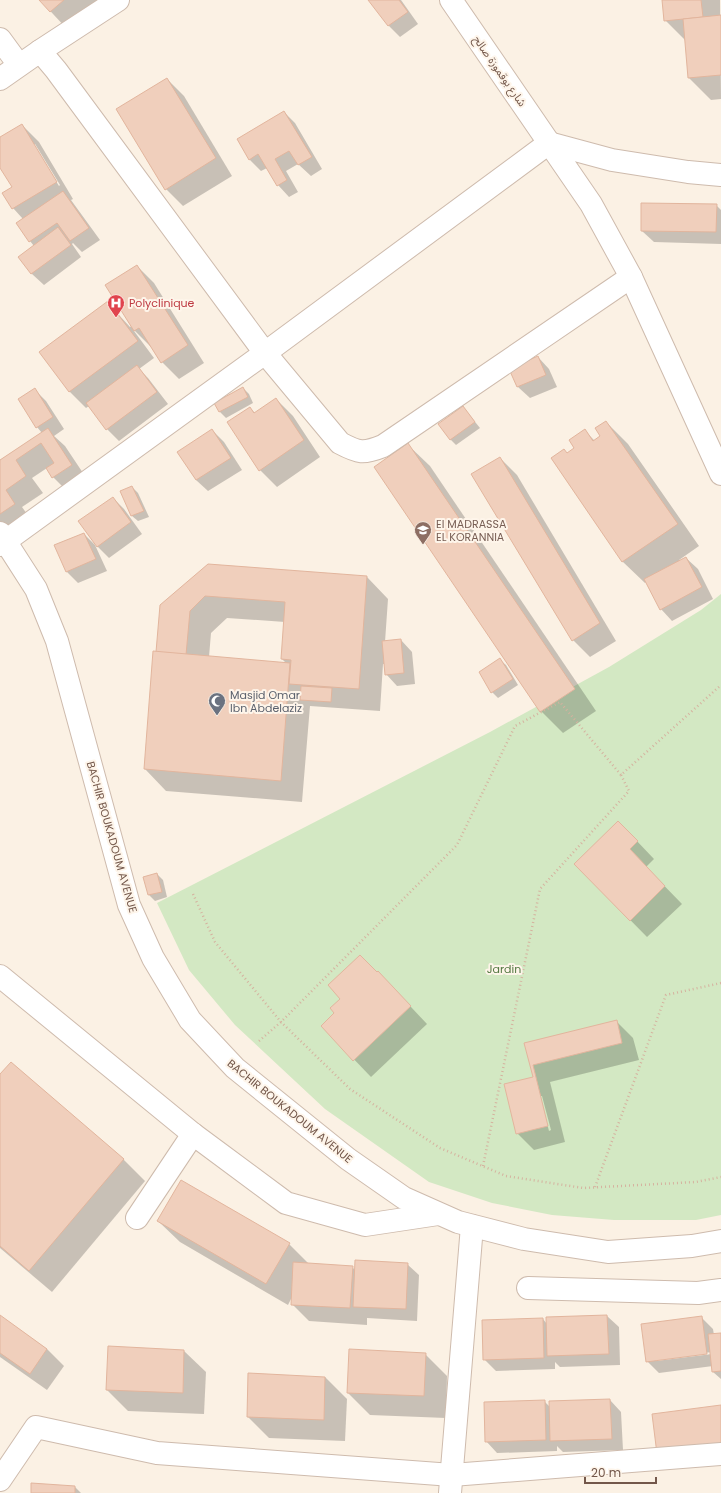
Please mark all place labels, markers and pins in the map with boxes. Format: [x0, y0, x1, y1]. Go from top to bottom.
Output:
hospital icon: Polyclinique [106, 293, 126, 318]
place label: Polyclinique [129, 295, 195, 311]
place label: El MADRASSA EL KORANNIA [436, 516, 507, 545]
school or university icon: El MADRASSA EL KORANNIA [413, 520, 433, 545]
place label: Masjid Omar Ibn Abdelaziz [230, 687, 302, 716]
mosque icon: Masjid Omar Ibn Abdelaziz [207, 691, 227, 716]

